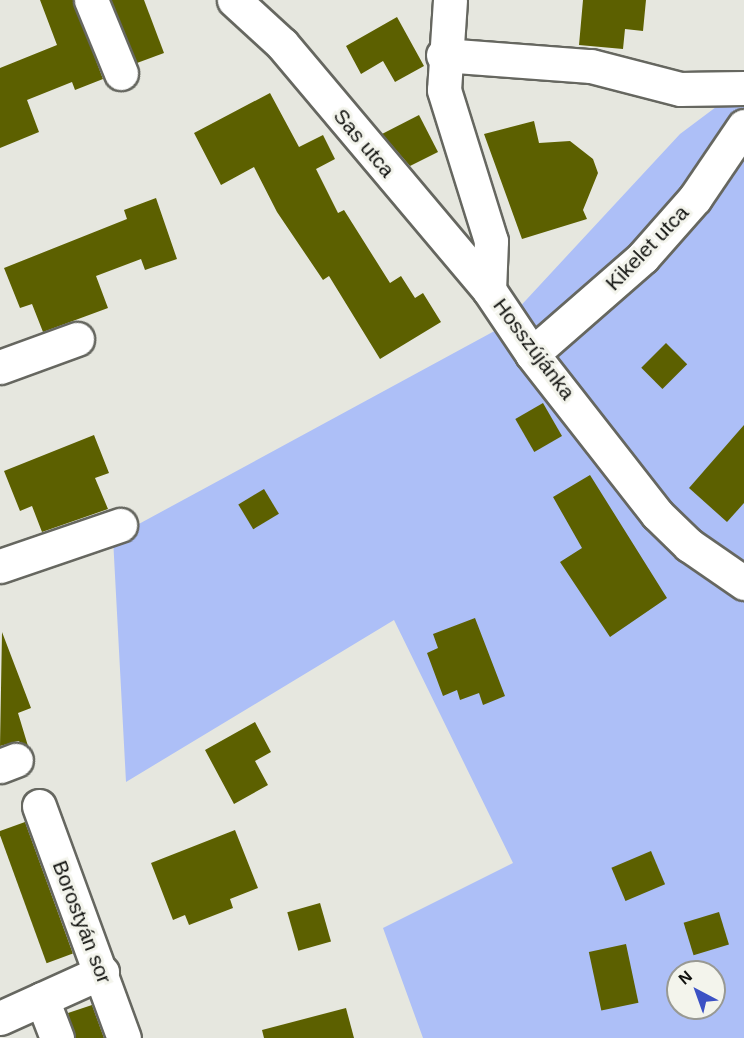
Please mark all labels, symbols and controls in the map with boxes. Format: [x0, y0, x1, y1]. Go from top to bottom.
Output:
street label: Sas utca [328, 104, 400, 182]
street label: Kikelet utca [600, 200, 694, 296]
street label: Hosszújánka [488, 293, 580, 405]
street label: Borostyán sor [47, 857, 117, 987]
north arrow [666, 960, 726, 1020]
text: N [675, 967, 695, 988]

